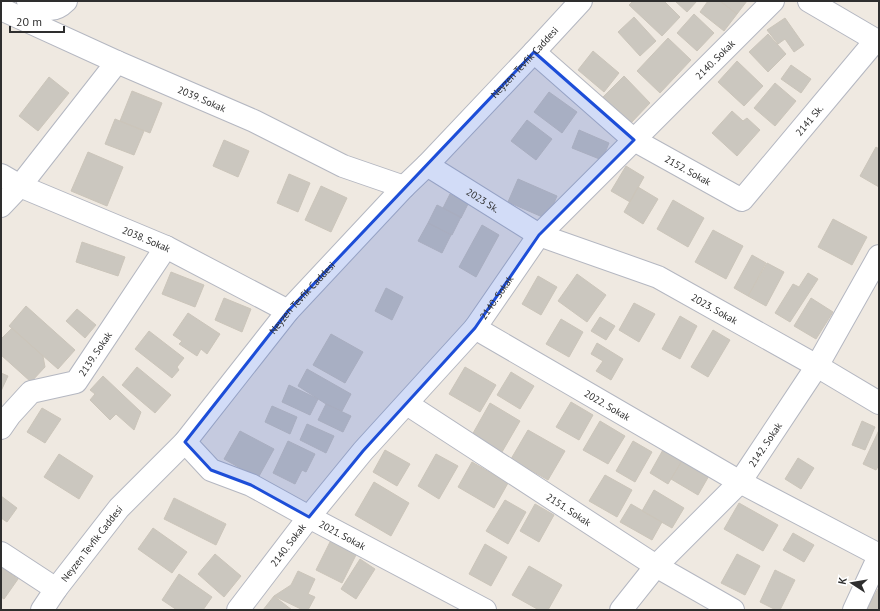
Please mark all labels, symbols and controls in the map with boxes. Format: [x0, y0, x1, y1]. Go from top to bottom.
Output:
scale bar [10, 8, 64, 34]
text: 20 m [16, 14, 42, 29]
street label: Neyzen Tevfik Caddesi [488, 24, 561, 101]
street label: 2140. Sokak [692, 37, 738, 82]
street label: 2039. Sokak [176, 83, 228, 115]
street label: 2141 Sk. [793, 102, 826, 139]
street label: 2152. Sokak [662, 152, 713, 189]
street label: 2023 Sk. [464, 185, 502, 216]
street label: 2038. Sokak [120, 223, 173, 255]
street label: Neyzen Tevfik Caddesi [266, 259, 338, 337]
street label: 2140. Sokak [477, 273, 517, 322]
street label: 2023. Sokak [689, 291, 740, 327]
street label: 2139. Sokak [76, 329, 115, 379]
street label: 2022. Sokak [582, 387, 633, 424]
street label: 2142. Sokak [746, 420, 785, 470]
street label: 2151. Sokak [544, 490, 594, 529]
street label: Neyzen Tevfik Caddesi [58, 502, 125, 585]
street label: 2021. Sokak [317, 517, 368, 553]
street label: 2140. Sokak [267, 521, 309, 569]
north arrow [832, 563, 872, 603]
text: K [835, 576, 850, 586]

